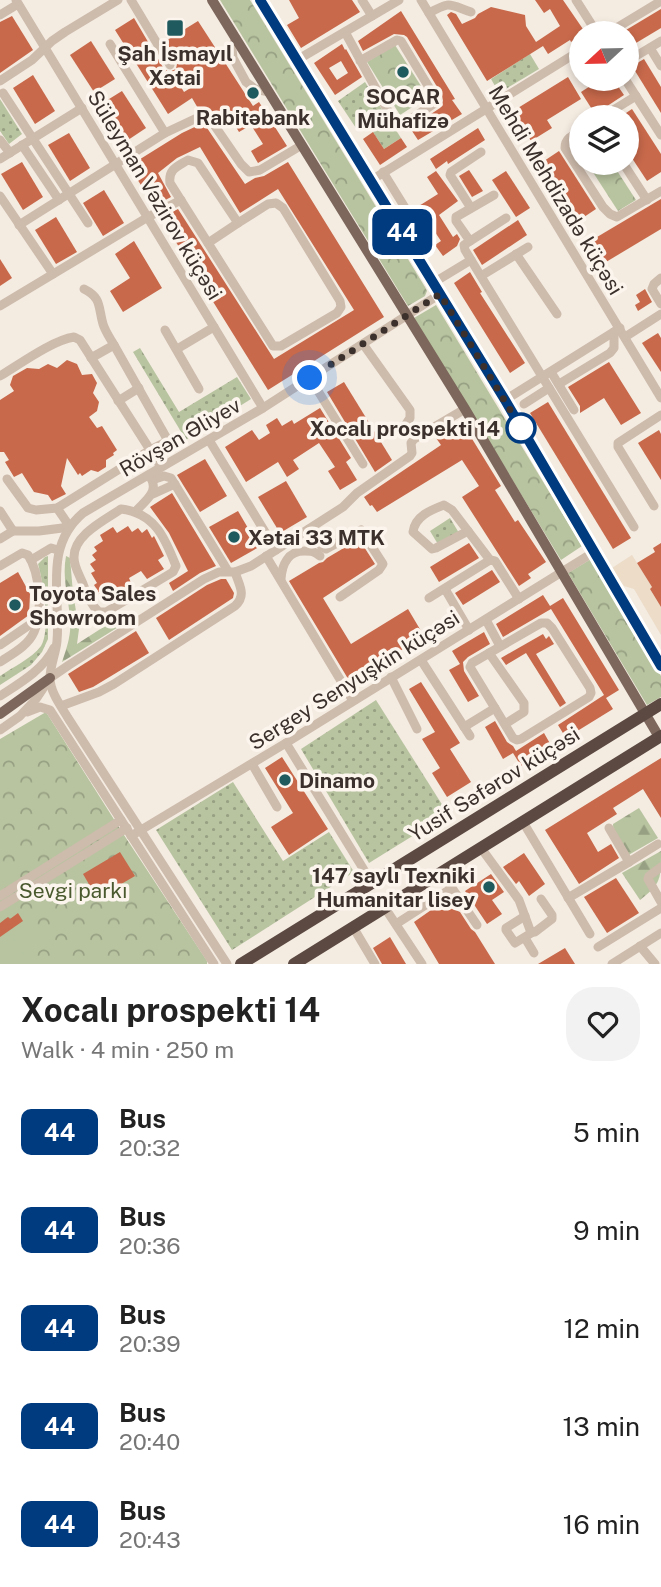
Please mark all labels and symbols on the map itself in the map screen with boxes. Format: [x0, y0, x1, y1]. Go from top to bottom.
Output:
marker: Şah İsmayıl Xətai [165, 18, 185, 38]
north arrow [569, 21, 639, 91]
place label: Şah İsmayıl Xətai [117, 41, 233, 90]
marker: SOCAR Mühafizə [395, 64, 411, 80]
street label: Mehdi Mehdizadə küçəsi [484, 81, 628, 299]
place label: SOCAR Mühafizə [357, 84, 449, 133]
marker: Rabitəbank [245, 85, 261, 101]
street label: Süleyman Vəzirov küçəsi [82, 86, 228, 304]
place label: Rabitəbank [196, 105, 310, 130]
line badge: 44 [370, 209, 434, 255]
your location [292, 360, 327, 395]
street label: Rövşən Əliyev [115, 392, 245, 482]
marker: Xocalı prospekti 14 [506, 413, 536, 443]
place label: Xocalı prospekti 14 [310, 416, 500, 441]
place label: Xətai 33 MTK [248, 525, 385, 550]
marker: Xətai 33 MTK [226, 529, 242, 545]
place label: Toyota Sales Showroom [29, 581, 156, 630]
marker: Toyota Sales Showroom [7, 597, 23, 613]
street label: Sergey Senyuşkin küçəsi [244, 605, 464, 755]
street label: Yusif Səfərov küçəsi [404, 721, 584, 847]
place label: Dinamo [299, 768, 375, 793]
marker: Dinamo [277, 772, 293, 788]
place label: 147 saylı Texniki Humanitar lisey [312, 863, 475, 912]
park label: Sevgi parkı [19, 878, 127, 903]
marker: 147 saylı Texniki Humanitar lisey [481, 879, 497, 895]

